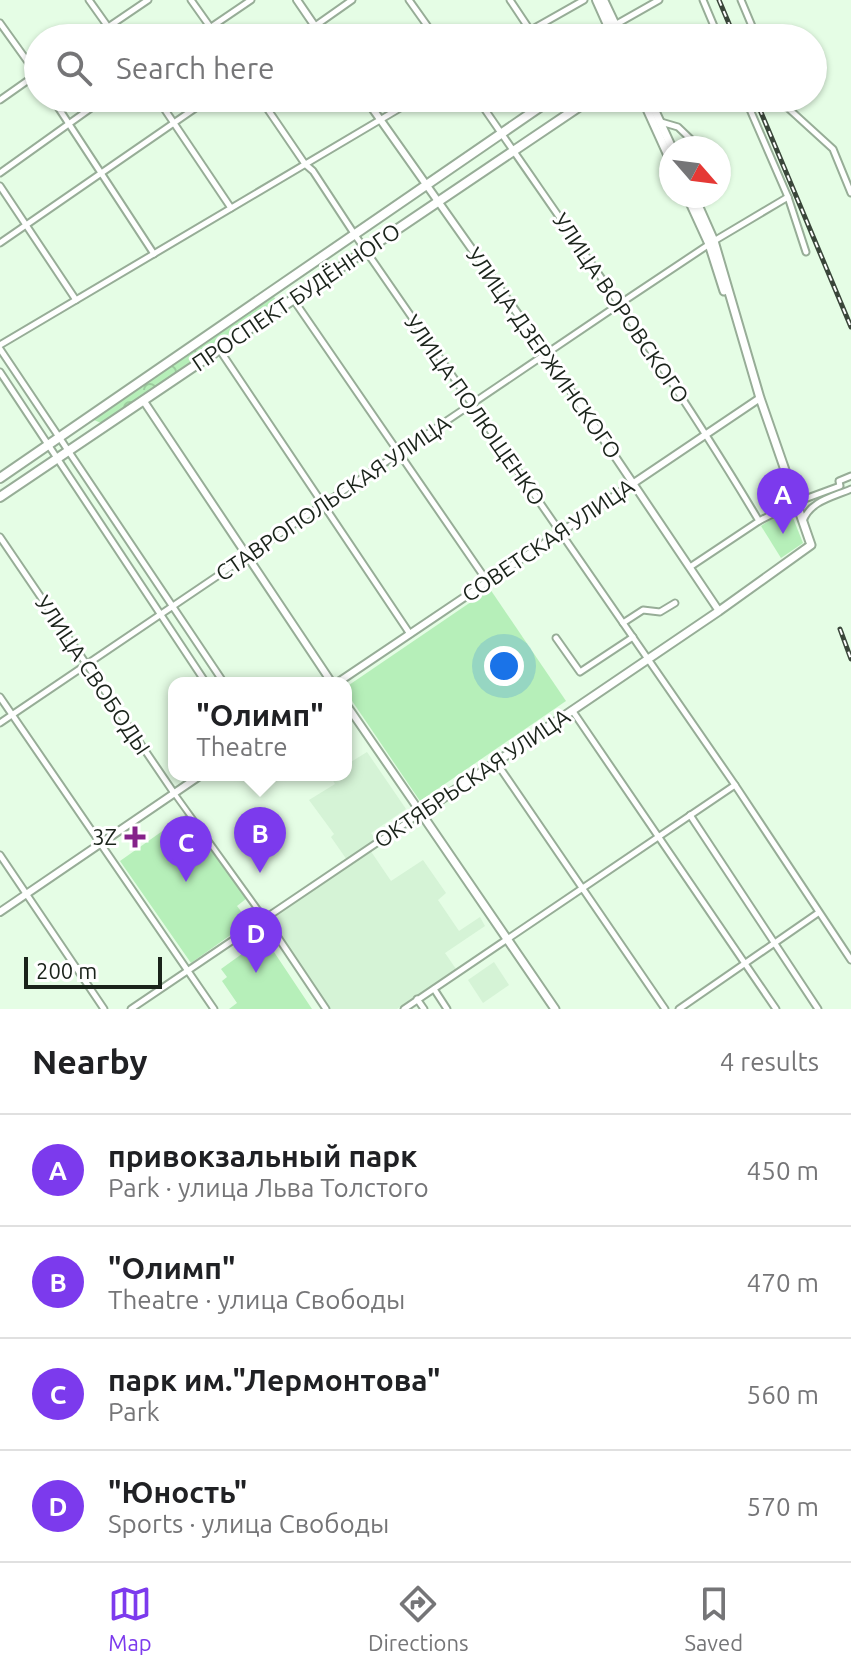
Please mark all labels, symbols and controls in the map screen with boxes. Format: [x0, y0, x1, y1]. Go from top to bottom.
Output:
search box [24, 24, 827, 112]
icon: search [52, 46, 96, 90]
text: Search here [116, 51, 275, 85]
north arrow [659, 136, 731, 208]
street label: УЛИЦА ВОРОВСКОГО [548, 208, 694, 408]
street label: ПРОСПЕКТ БУДЁННОГО [187, 218, 404, 376]
street label: УЛИЦА ДЗЕРЖИНСКОГО [462, 242, 627, 463]
street label: УЛИЦА ПОЛЮЩЕНКО [400, 310, 551, 510]
street label: СТАВРОПОЛЬСКАЯ УЛИЦА [211, 409, 455, 586]
pin: A [757, 468, 809, 534]
street label: СОВЕТСКАЯ УЛИЦА [457, 472, 639, 606]
street label: УЛИЦА СВОБОДЫ [31, 591, 156, 759]
your location [484, 646, 524, 686]
popup [168, 677, 352, 781]
text: "Олимп" [196, 698, 324, 732]
street label: ОКТЯБРЬСКАЯ УЛИЦА [369, 702, 575, 852]
text: Theatre [196, 732, 288, 761]
pin: B [234, 807, 286, 873]
pin: C [160, 816, 212, 882]
place label: 3Z [92, 824, 117, 849]
marker: 3Z [124, 826, 146, 848]
pin: D [230, 907, 282, 973]
scale bar [24, 953, 162, 989]
text: 200 m [36, 958, 97, 983]
text: Nearby [32, 1042, 147, 1080]
text: 4 results [720, 1047, 819, 1076]
text: привокзальный парк [108, 1139, 417, 1173]
text: A [49, 1156, 67, 1185]
text: 450 m [747, 1156, 819, 1185]
text: Park · улица Льва Толстого [108, 1173, 429, 1202]
text: "Олимп" [108, 1251, 235, 1285]
text: B [49, 1268, 67, 1297]
text: 470 m [747, 1268, 819, 1297]
text: Theatre · улица Свободы [108, 1285, 405, 1314]
text: парк им."Лермонтова" [108, 1363, 440, 1397]
text: C [50, 1380, 66, 1409]
text: 560 m [747, 1380, 819, 1409]
text: Park [108, 1397, 160, 1426]
text: "Юность" [108, 1475, 247, 1509]
text: D [49, 1492, 67, 1521]
text: 570 m [747, 1492, 819, 1521]
text: Sports · улица Свободы [108, 1509, 389, 1538]
tab: Map [108, 1582, 152, 1655]
tab: Directions [368, 1582, 469, 1655]
tab: Saved [684, 1582, 743, 1655]

